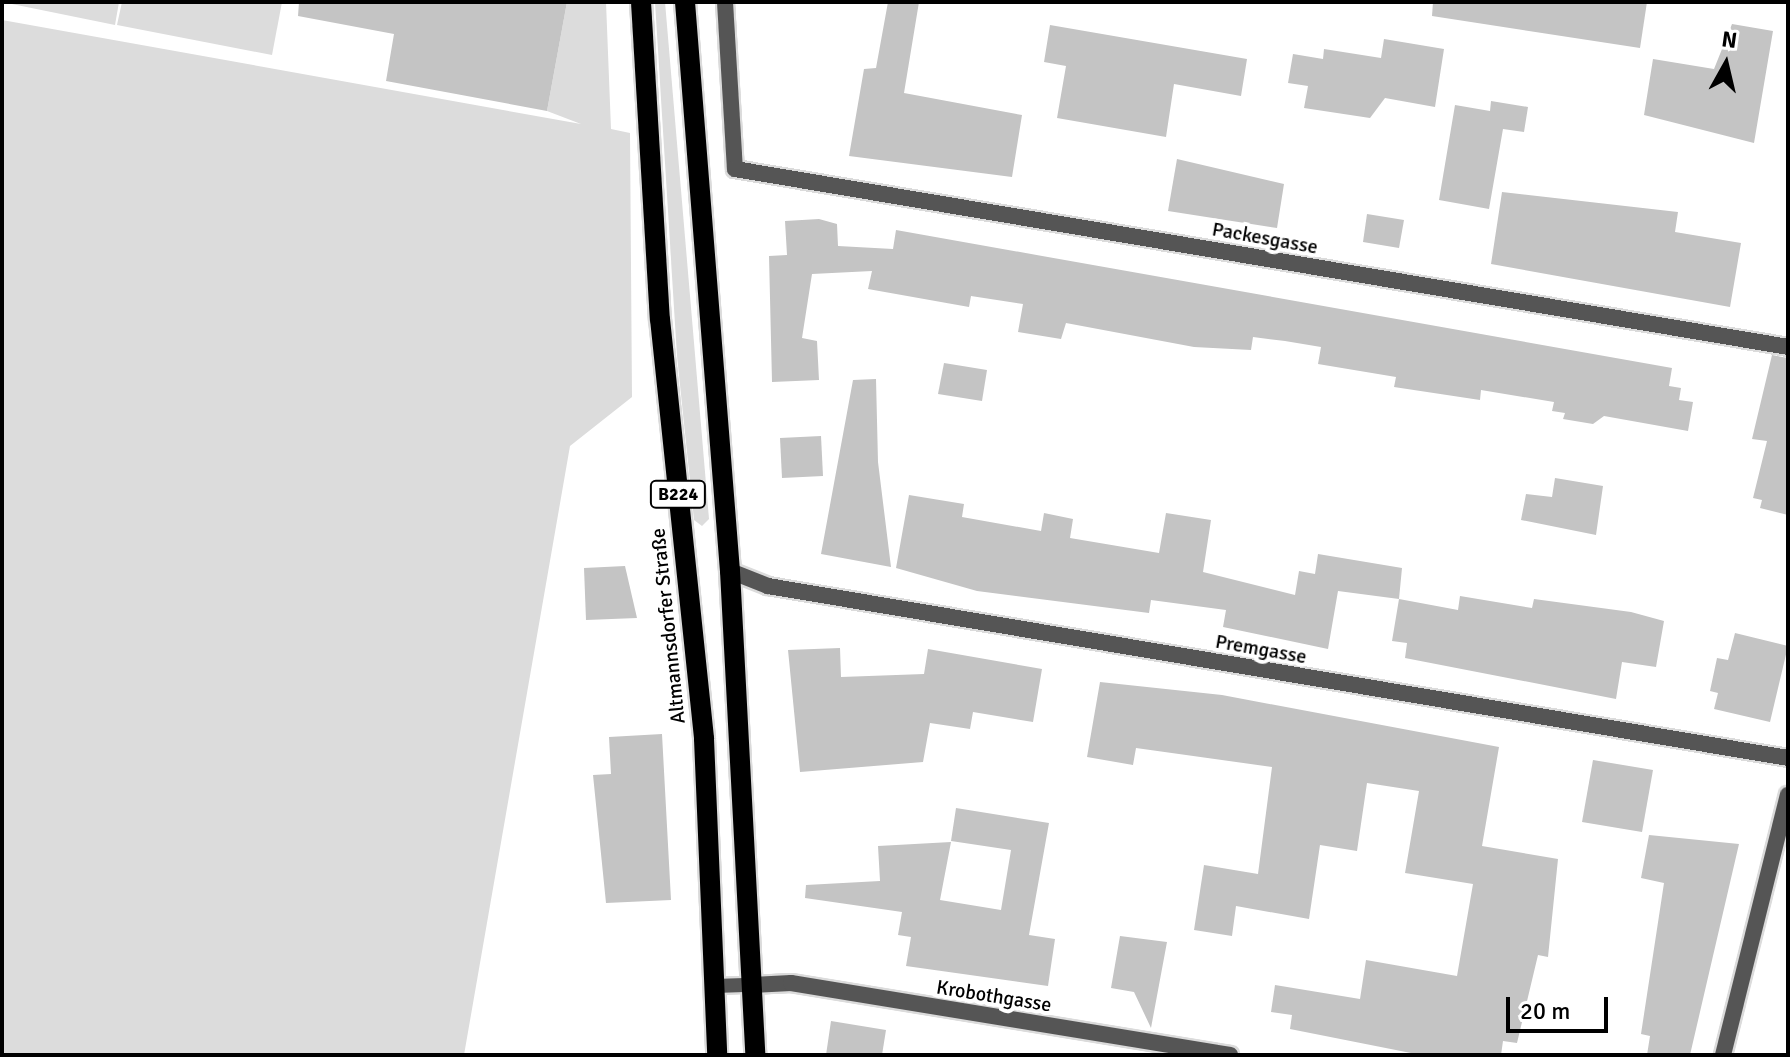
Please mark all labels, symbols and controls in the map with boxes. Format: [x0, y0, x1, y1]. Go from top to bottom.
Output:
north arrow [1686, 24, 1766, 104]
text: N [1720, 25, 1739, 54]
street label: Packesgasse [1210, 217, 1320, 259]
road number: B224 [648, 480, 708, 508]
street label: Altmannsdorfer Straße [646, 527, 690, 725]
street label: Premgasse [1214, 629, 1308, 669]
street label: Krobothgasse [935, 975, 1053, 1017]
scale bar [1510, 981, 1612, 1031]
text: 20 m [1520, 996, 1570, 1026]

